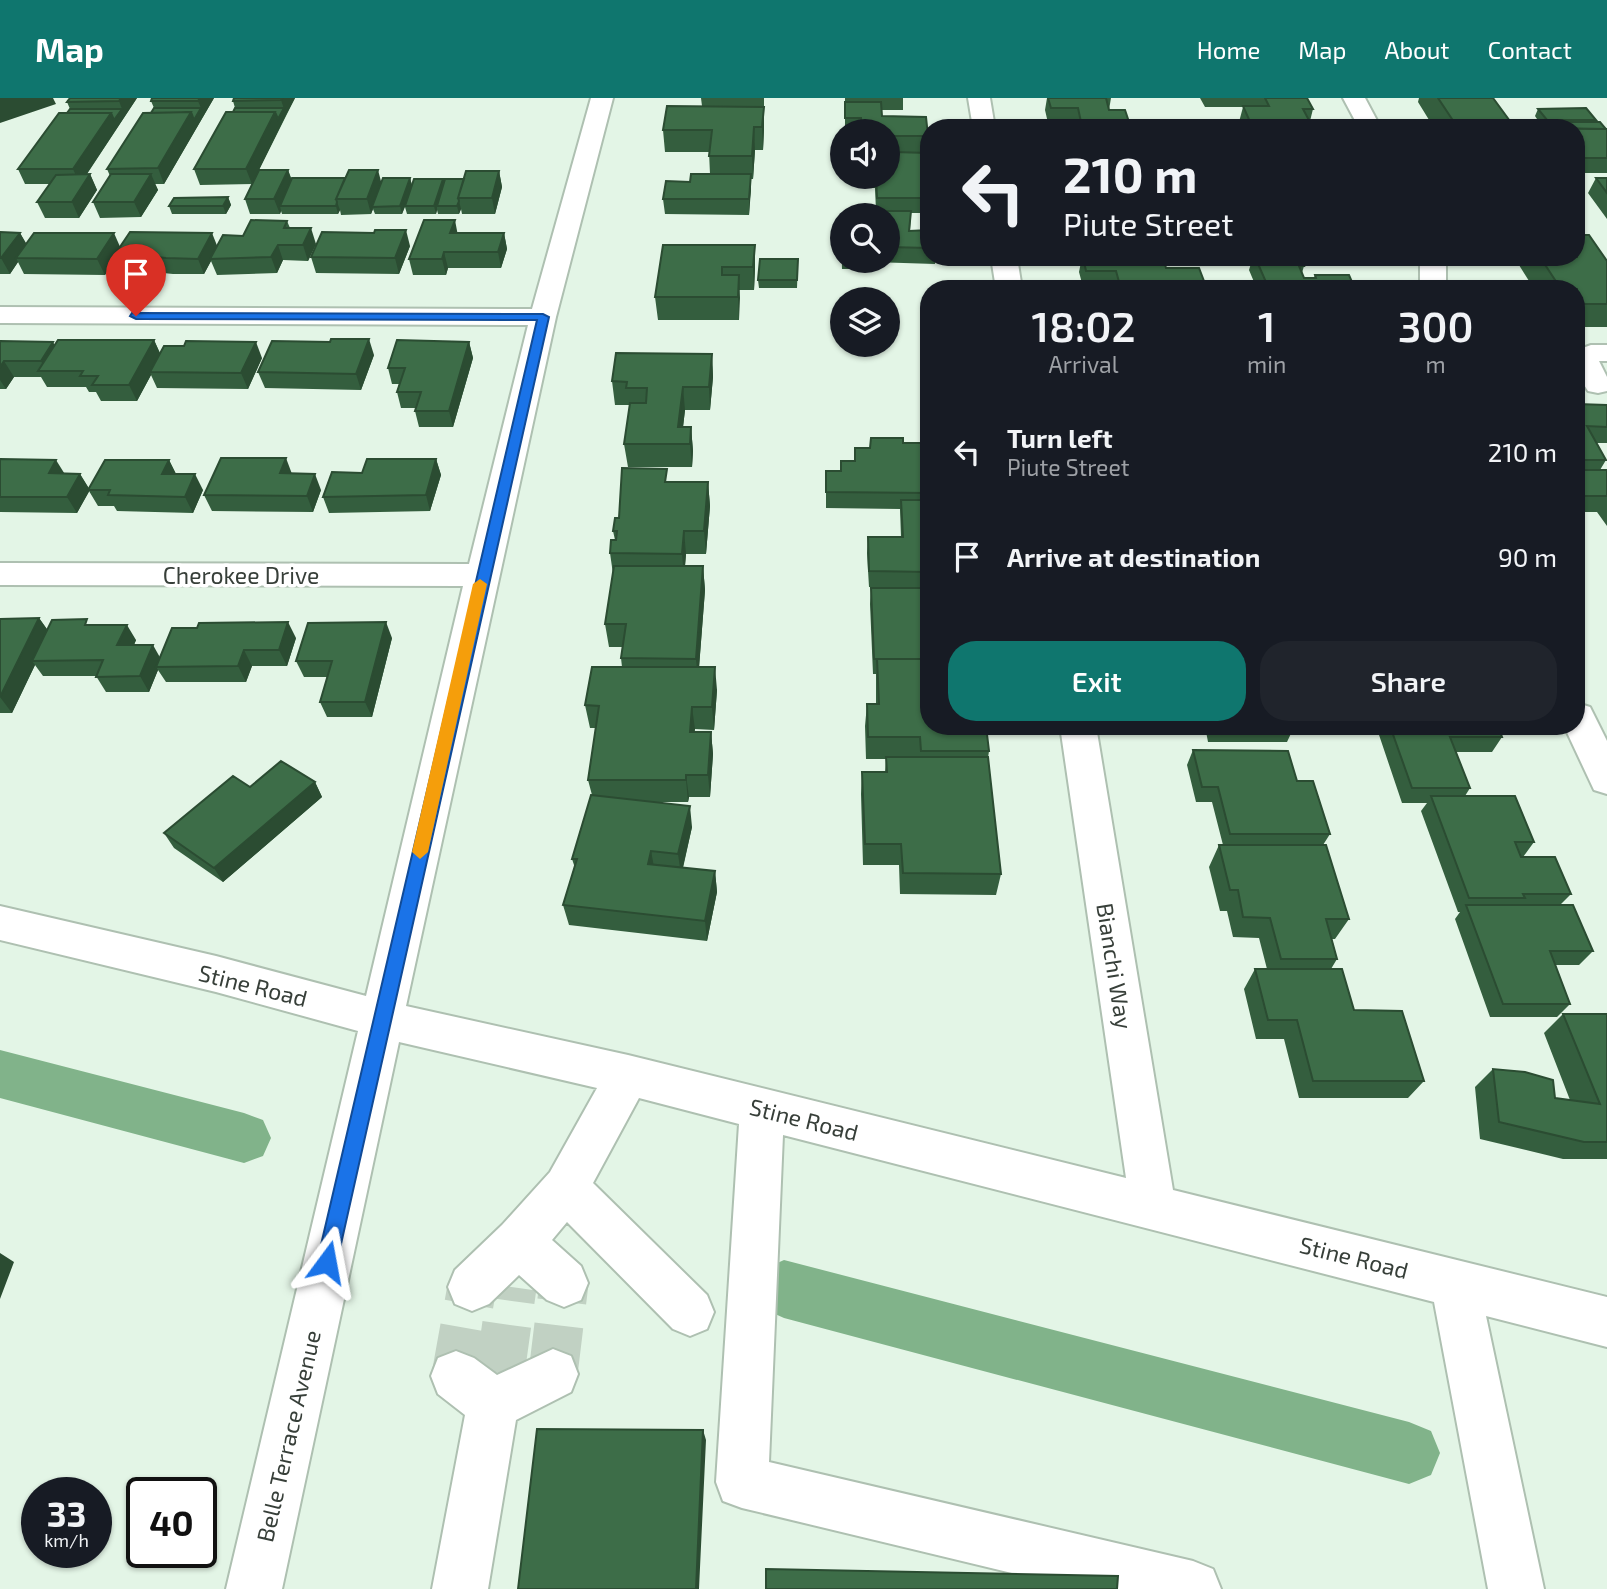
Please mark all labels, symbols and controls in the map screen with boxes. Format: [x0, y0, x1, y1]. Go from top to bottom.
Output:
text: Map [35, 29, 104, 69]
text: Home [1197, 35, 1260, 64]
text: Map [1298, 35, 1346, 64]
text: About [1384, 35, 1450, 64]
text: Contact [1488, 35, 1572, 64]
map controls [830, 119, 900, 357]
button: sound [830, 119, 900, 189]
text: 210 m [1063, 144, 1197, 203]
icon: left [948, 147, 1039, 238]
button: search [830, 203, 900, 273]
text: Piute Street [1063, 204, 1234, 242]
pin [106, 244, 166, 316]
icon: arrive [117, 255, 155, 293]
button: layers [830, 287, 900, 357]
text: 18:02 [1032, 300, 1135, 350]
text: 1 [1258, 300, 1275, 350]
text: 300 [1398, 300, 1473, 350]
text: Arrival [1049, 350, 1119, 378]
text: min [1247, 350, 1286, 378]
text: m [1426, 350, 1446, 378]
text: Turn left [1007, 422, 1113, 453]
icon: left [948, 433, 986, 471]
text: 210 m [1488, 436, 1557, 467]
text: Piute Street [1007, 453, 1130, 481]
icon: arrive [948, 538, 986, 576]
text: Arrive at destination [1007, 541, 1260, 572]
text: 90 m [1498, 541, 1557, 572]
street label: Cherokee Drive [163, 561, 319, 589]
button: Exit [948, 641, 1246, 721]
button: Share [1260, 641, 1557, 721]
street label: Bianchi Way [1091, 901, 1139, 1031]
street label: Stine Road [196, 958, 310, 1012]
street label: Stine Road [747, 1092, 861, 1146]
position arrow [290, 1225, 364, 1299]
street label: Stine Road [1297, 1230, 1411, 1284]
street label: Belle Terrace Avenue [250, 1327, 326, 1545]
speed limit sign: 40 [126, 1477, 217, 1568]
text: 33 [47, 1492, 86, 1534]
text: km/h [44, 1529, 89, 1551]

